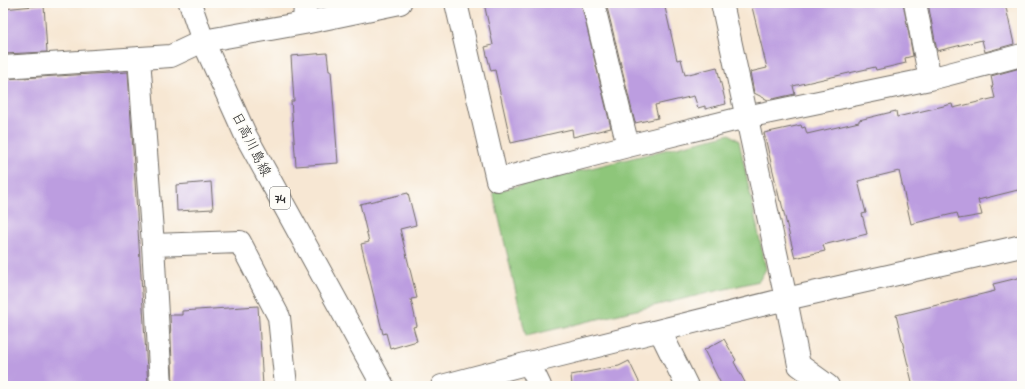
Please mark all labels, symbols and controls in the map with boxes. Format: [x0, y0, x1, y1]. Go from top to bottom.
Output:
street label: 日高川島線 [225, 109, 276, 181]
road number: 74 [270, 187, 290, 209]

